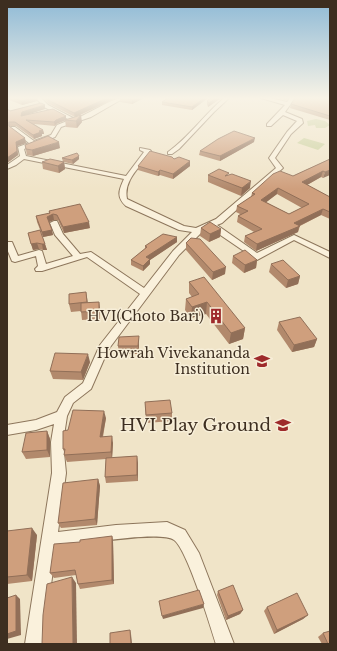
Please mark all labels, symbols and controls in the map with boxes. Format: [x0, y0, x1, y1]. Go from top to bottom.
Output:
place label: HVI(Choto Bari) [87, 307, 204, 325]
building icon: HVI(Choto Bari) [207, 307, 225, 325]
place label: Howrah Vivekananda Institution [97, 344, 250, 378]
school or university icon: Howrah Vivekananda Institution [253, 352, 271, 370]
place label: HVI Play Ground [120, 415, 272, 436]
school or university icon: HVI Play Ground [274, 416, 292, 434]

